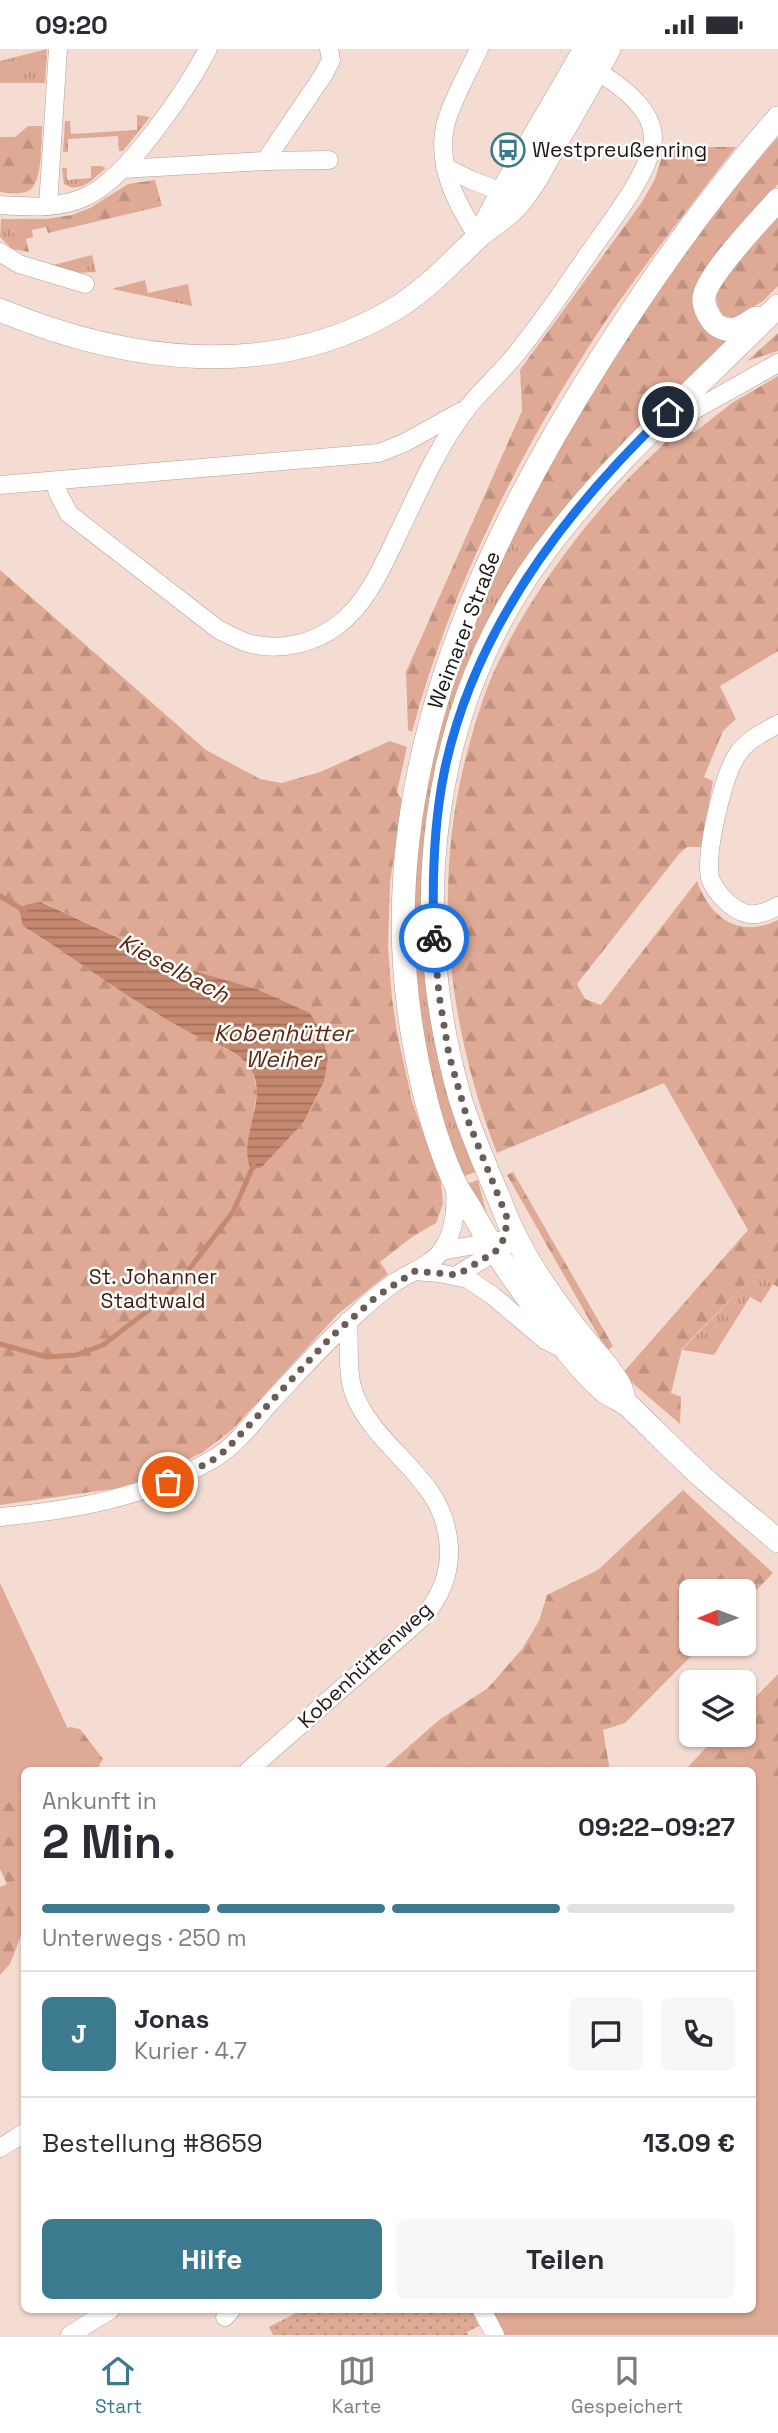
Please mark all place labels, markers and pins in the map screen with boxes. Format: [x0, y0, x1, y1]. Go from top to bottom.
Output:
bus stop icon: Westpreußenring [489, 131, 527, 169]
place label: Westpreußenring [532, 136, 707, 163]
pin [638, 382, 698, 442]
pin [138, 1452, 198, 1512]

